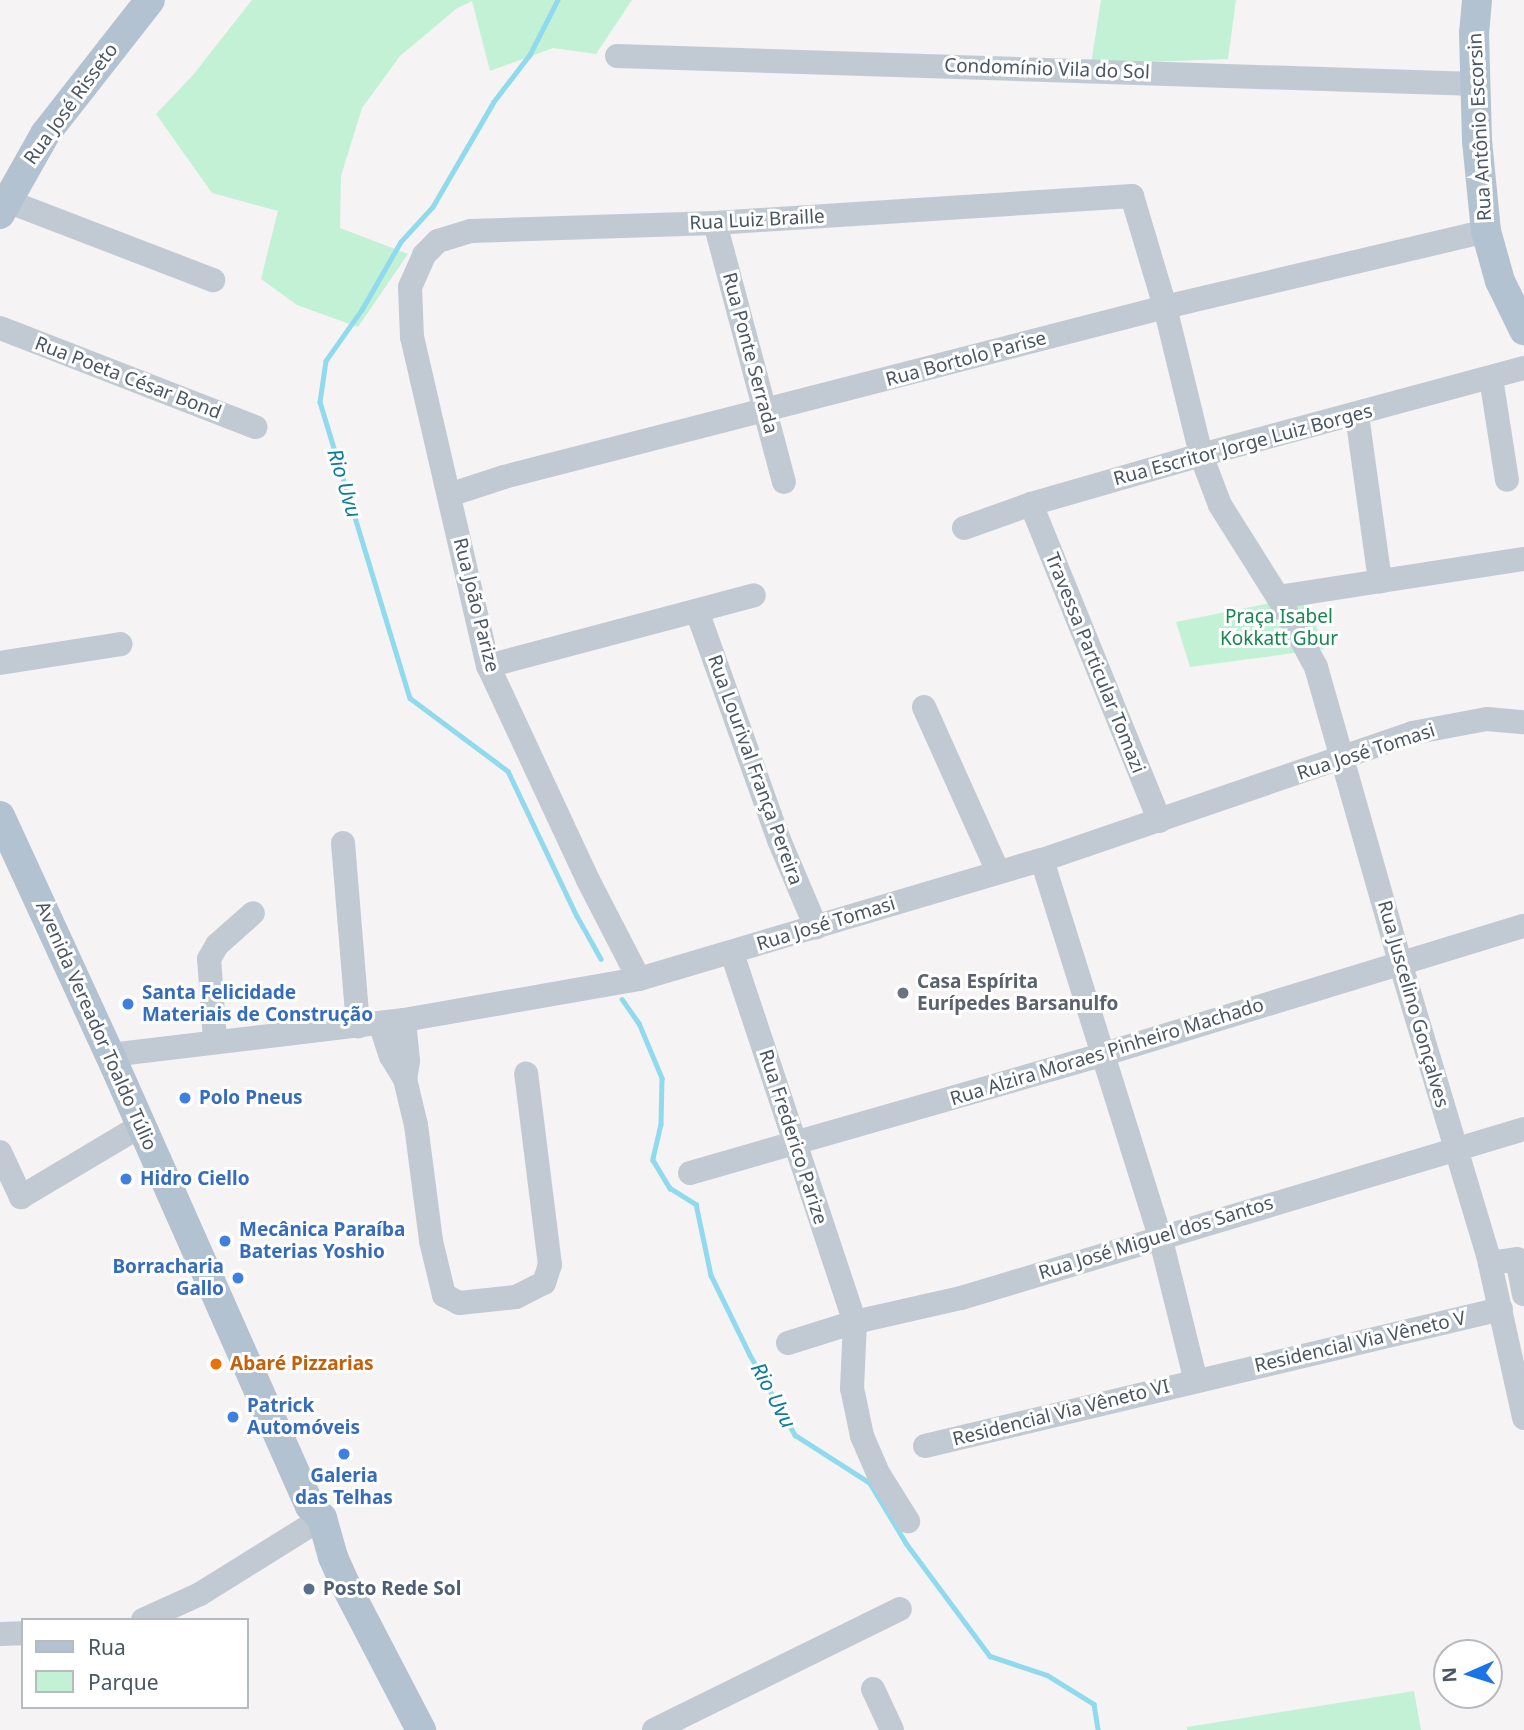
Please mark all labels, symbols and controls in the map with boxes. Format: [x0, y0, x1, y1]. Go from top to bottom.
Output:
street label: Rua Antônio Escorsin [1464, 32, 1496, 222]
street label: Rua José Risseto [19, 39, 123, 169]
street label: Condomínio Vila do Sol [944, 54, 1150, 84]
street label: Rua Luiz Braille [689, 205, 825, 235]
street label: Rua Ponte Serrada [718, 270, 782, 436]
street label: Rua Bortolo Parise [883, 327, 1049, 391]
street label: Rua Poeta César Bond [32, 332, 224, 424]
street label: Rua Escritor Jorge Luiz Borges [1111, 399, 1375, 491]
water label: Rio Uvu [323, 445, 367, 521]
street label: Rua João Parize [448, 536, 504, 674]
street label: Travessa Particular Tomazi [1040, 549, 1150, 777]
park label: Praça Isabel Kokkatt Gbur [1220, 606, 1338, 650]
street label: Rua Lourival França Pereira [703, 652, 807, 888]
street label: Rua José Tomasi [1294, 719, 1438, 785]
street label: Rua José Tomasi [754, 892, 898, 956]
street label: Avenida Vereador Toaldo Túlio [31, 898, 161, 1154]
street label: Rua Juscelino Gonçalves [1373, 898, 1453, 1110]
place label: Casa Espírita Eurípedes Barsanulfo [917, 971, 1118, 1015]
place label: Santa Felicidade Materiais de Construção [142, 982, 373, 1026]
marker: Casa Espírita Eurípedes Barsanulfo [895, 985, 911, 1001]
street label: Rua Alzira Moraes Pinheiro Machado [947, 993, 1267, 1111]
marker: Santa Felicidade Materiais de Construção [120, 996, 136, 1012]
street label: Rua Frederico Parize [754, 1047, 832, 1227]
place label: Polo Pneus [199, 1087, 303, 1109]
marker: Polo Pneus [177, 1090, 193, 1106]
place label: Hidro Ciello [140, 1168, 250, 1190]
marker: Hidro Ciello [118, 1171, 134, 1187]
street label: Rua José Miguel dos Santos [1036, 1191, 1276, 1285]
place label: Mecânica Paraíba Baterias Yoshio [239, 1219, 405, 1263]
marker: Mecânica Paraíba Baterias Yoshio [217, 1233, 233, 1249]
place label: Borracharia Gallo [112, 1256, 224, 1300]
marker: Borracharia Gallo [230, 1270, 246, 1286]
street label: Residencial Via Vêneto V [1252, 1307, 1468, 1377]
place label: Abaré Pizzarias [230, 1353, 374, 1375]
marker: Abaré Pizzarias [208, 1356, 224, 1372]
water label: Rio Uvu [746, 1358, 802, 1432]
street label: Residencial Via Vêneto VI [950, 1375, 1172, 1451]
place label: Patrick Automóveis [247, 1395, 360, 1439]
marker: Patrick Automóveis [225, 1409, 241, 1425]
marker: Galeria das Telhas [336, 1446, 352, 1462]
place label: Galeria das Telhas [295, 1465, 393, 1509]
place label: Posto Rede Sol [323, 1578, 461, 1600]
marker: Posto Rede Sol [301, 1581, 317, 1597]
legend [21, 1618, 248, 1709]
text: Rua [88, 1633, 126, 1661]
north arrow [1433, 1639, 1503, 1709]
text: N [1436, 1667, 1462, 1683]
text: Parque [88, 1668, 158, 1696]

